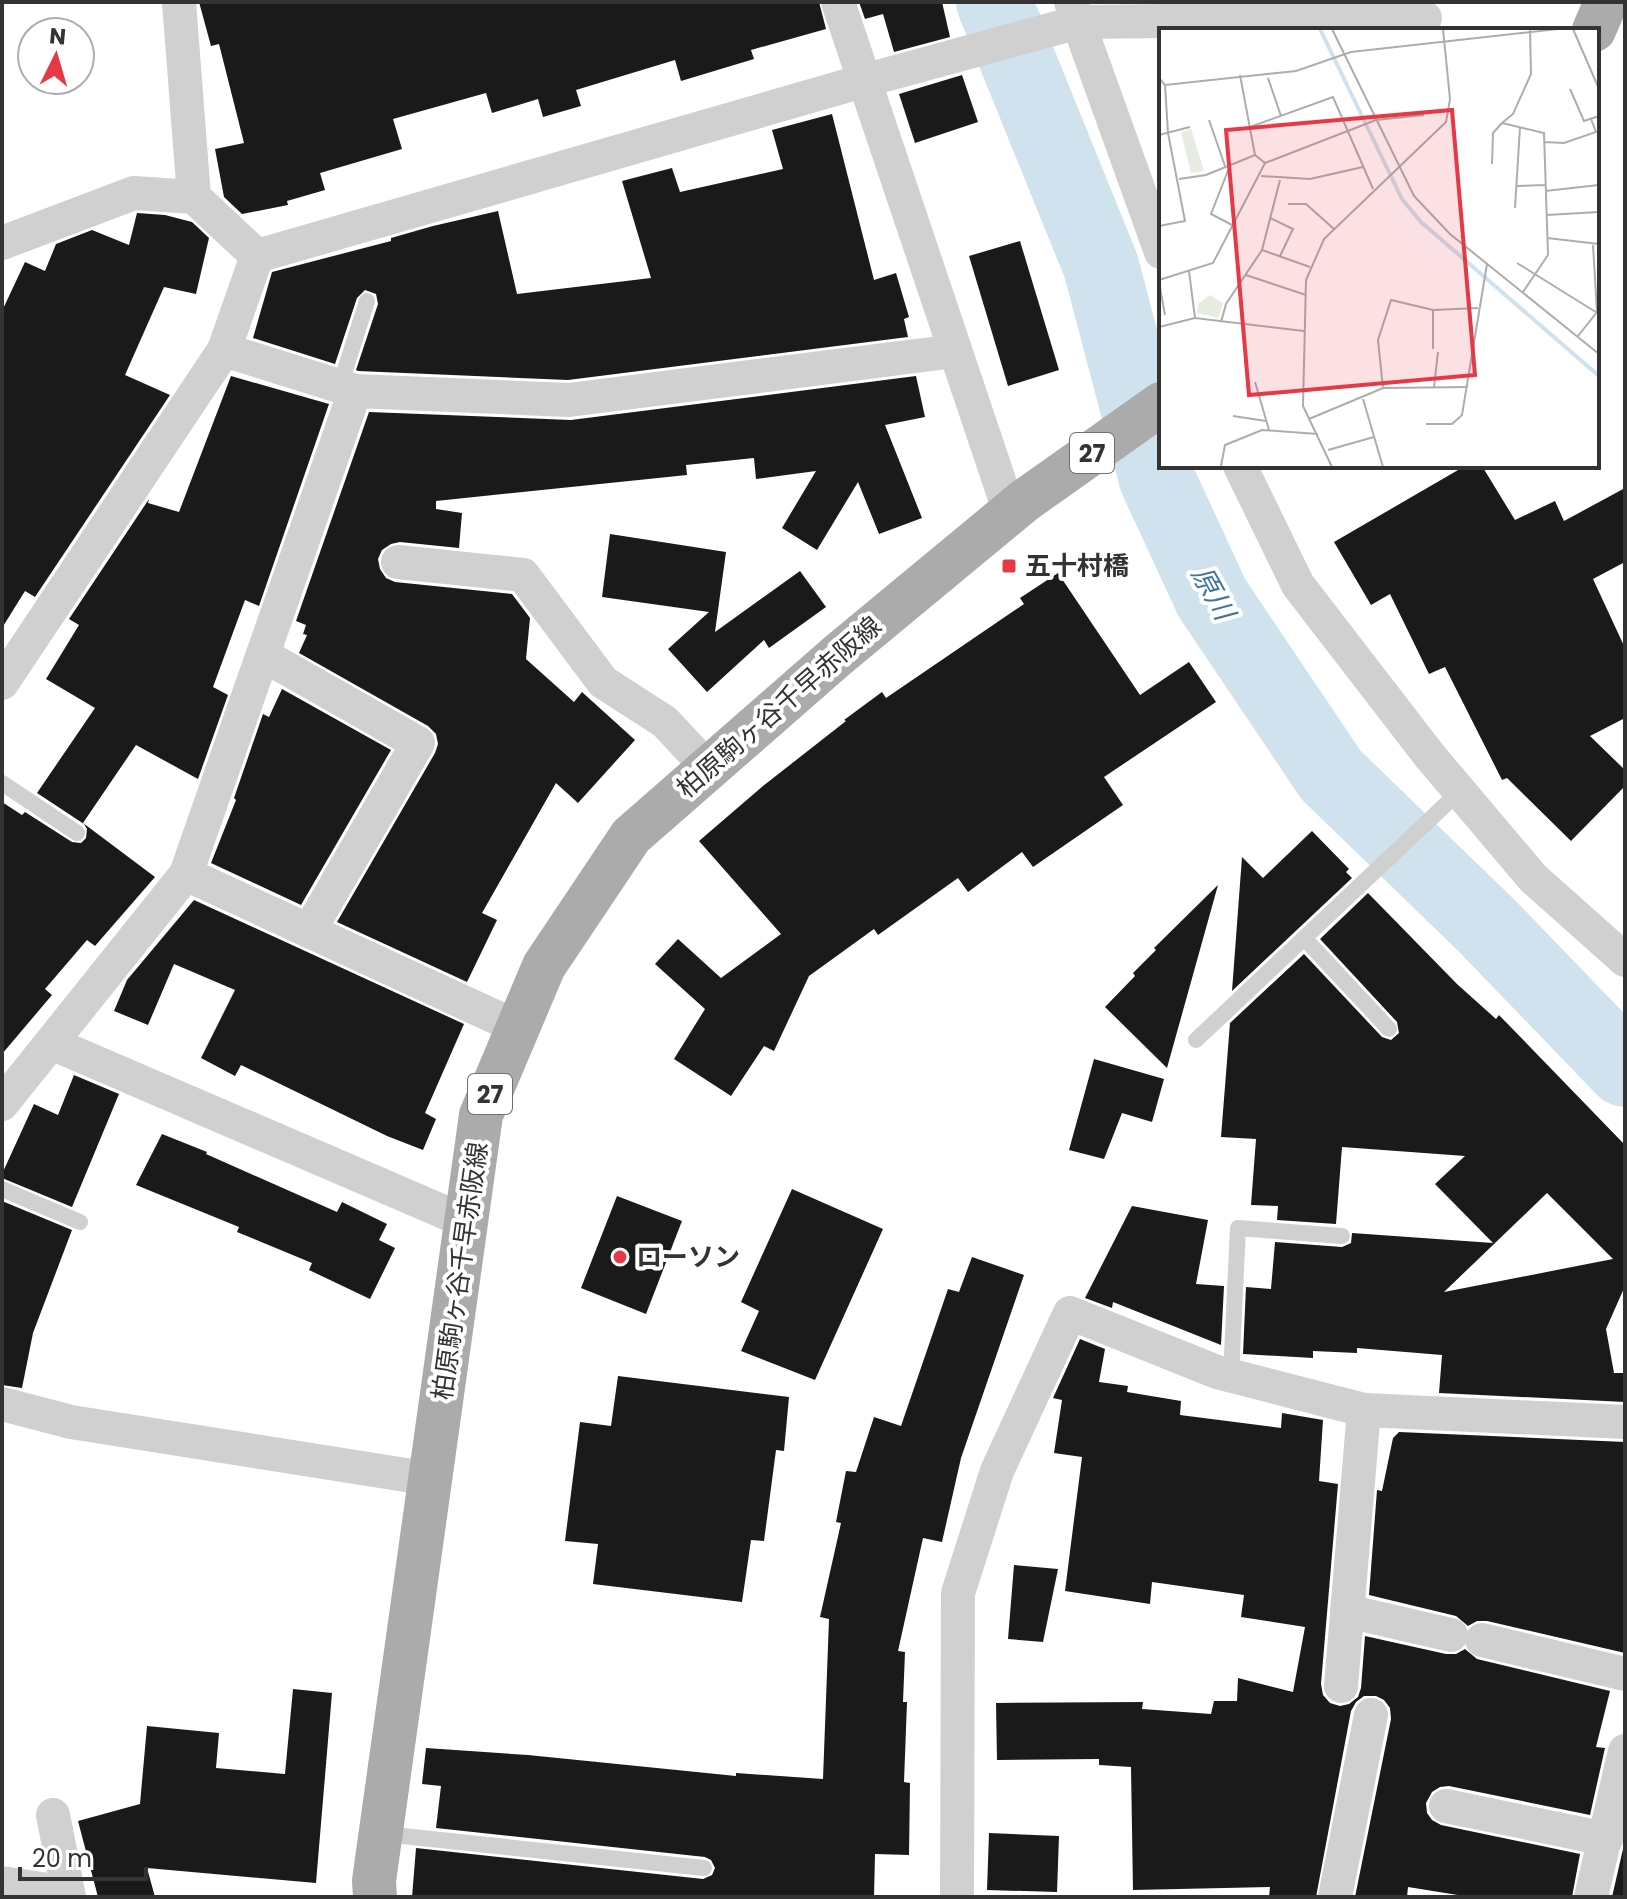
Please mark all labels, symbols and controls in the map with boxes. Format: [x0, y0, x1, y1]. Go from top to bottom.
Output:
north arrow [16, 16, 96, 96]
text: N [48, 20, 67, 53]
inset map [1159, 28, 1599, 468]
road number: 27 [1070, 433, 1114, 473]
place label: 五十村橋 [1025, 548, 1129, 584]
marker: 五十村橋 [1000, 557, 1018, 575]
water label: 原川 [1182, 559, 1245, 630]
street label: 柏原駒ヶ谷千早赤阪線 [669, 608, 889, 806]
road number: 27 [468, 1074, 512, 1114]
street label: 柏原駒ヶ谷千早赤阪線 [424, 1140, 496, 1402]
place label: ローソン [636, 1239, 740, 1275]
marker: ローソン [611, 1248, 629, 1266]
scale bar [20, 1831, 146, 1881]
text: 20 m [32, 1842, 92, 1875]

